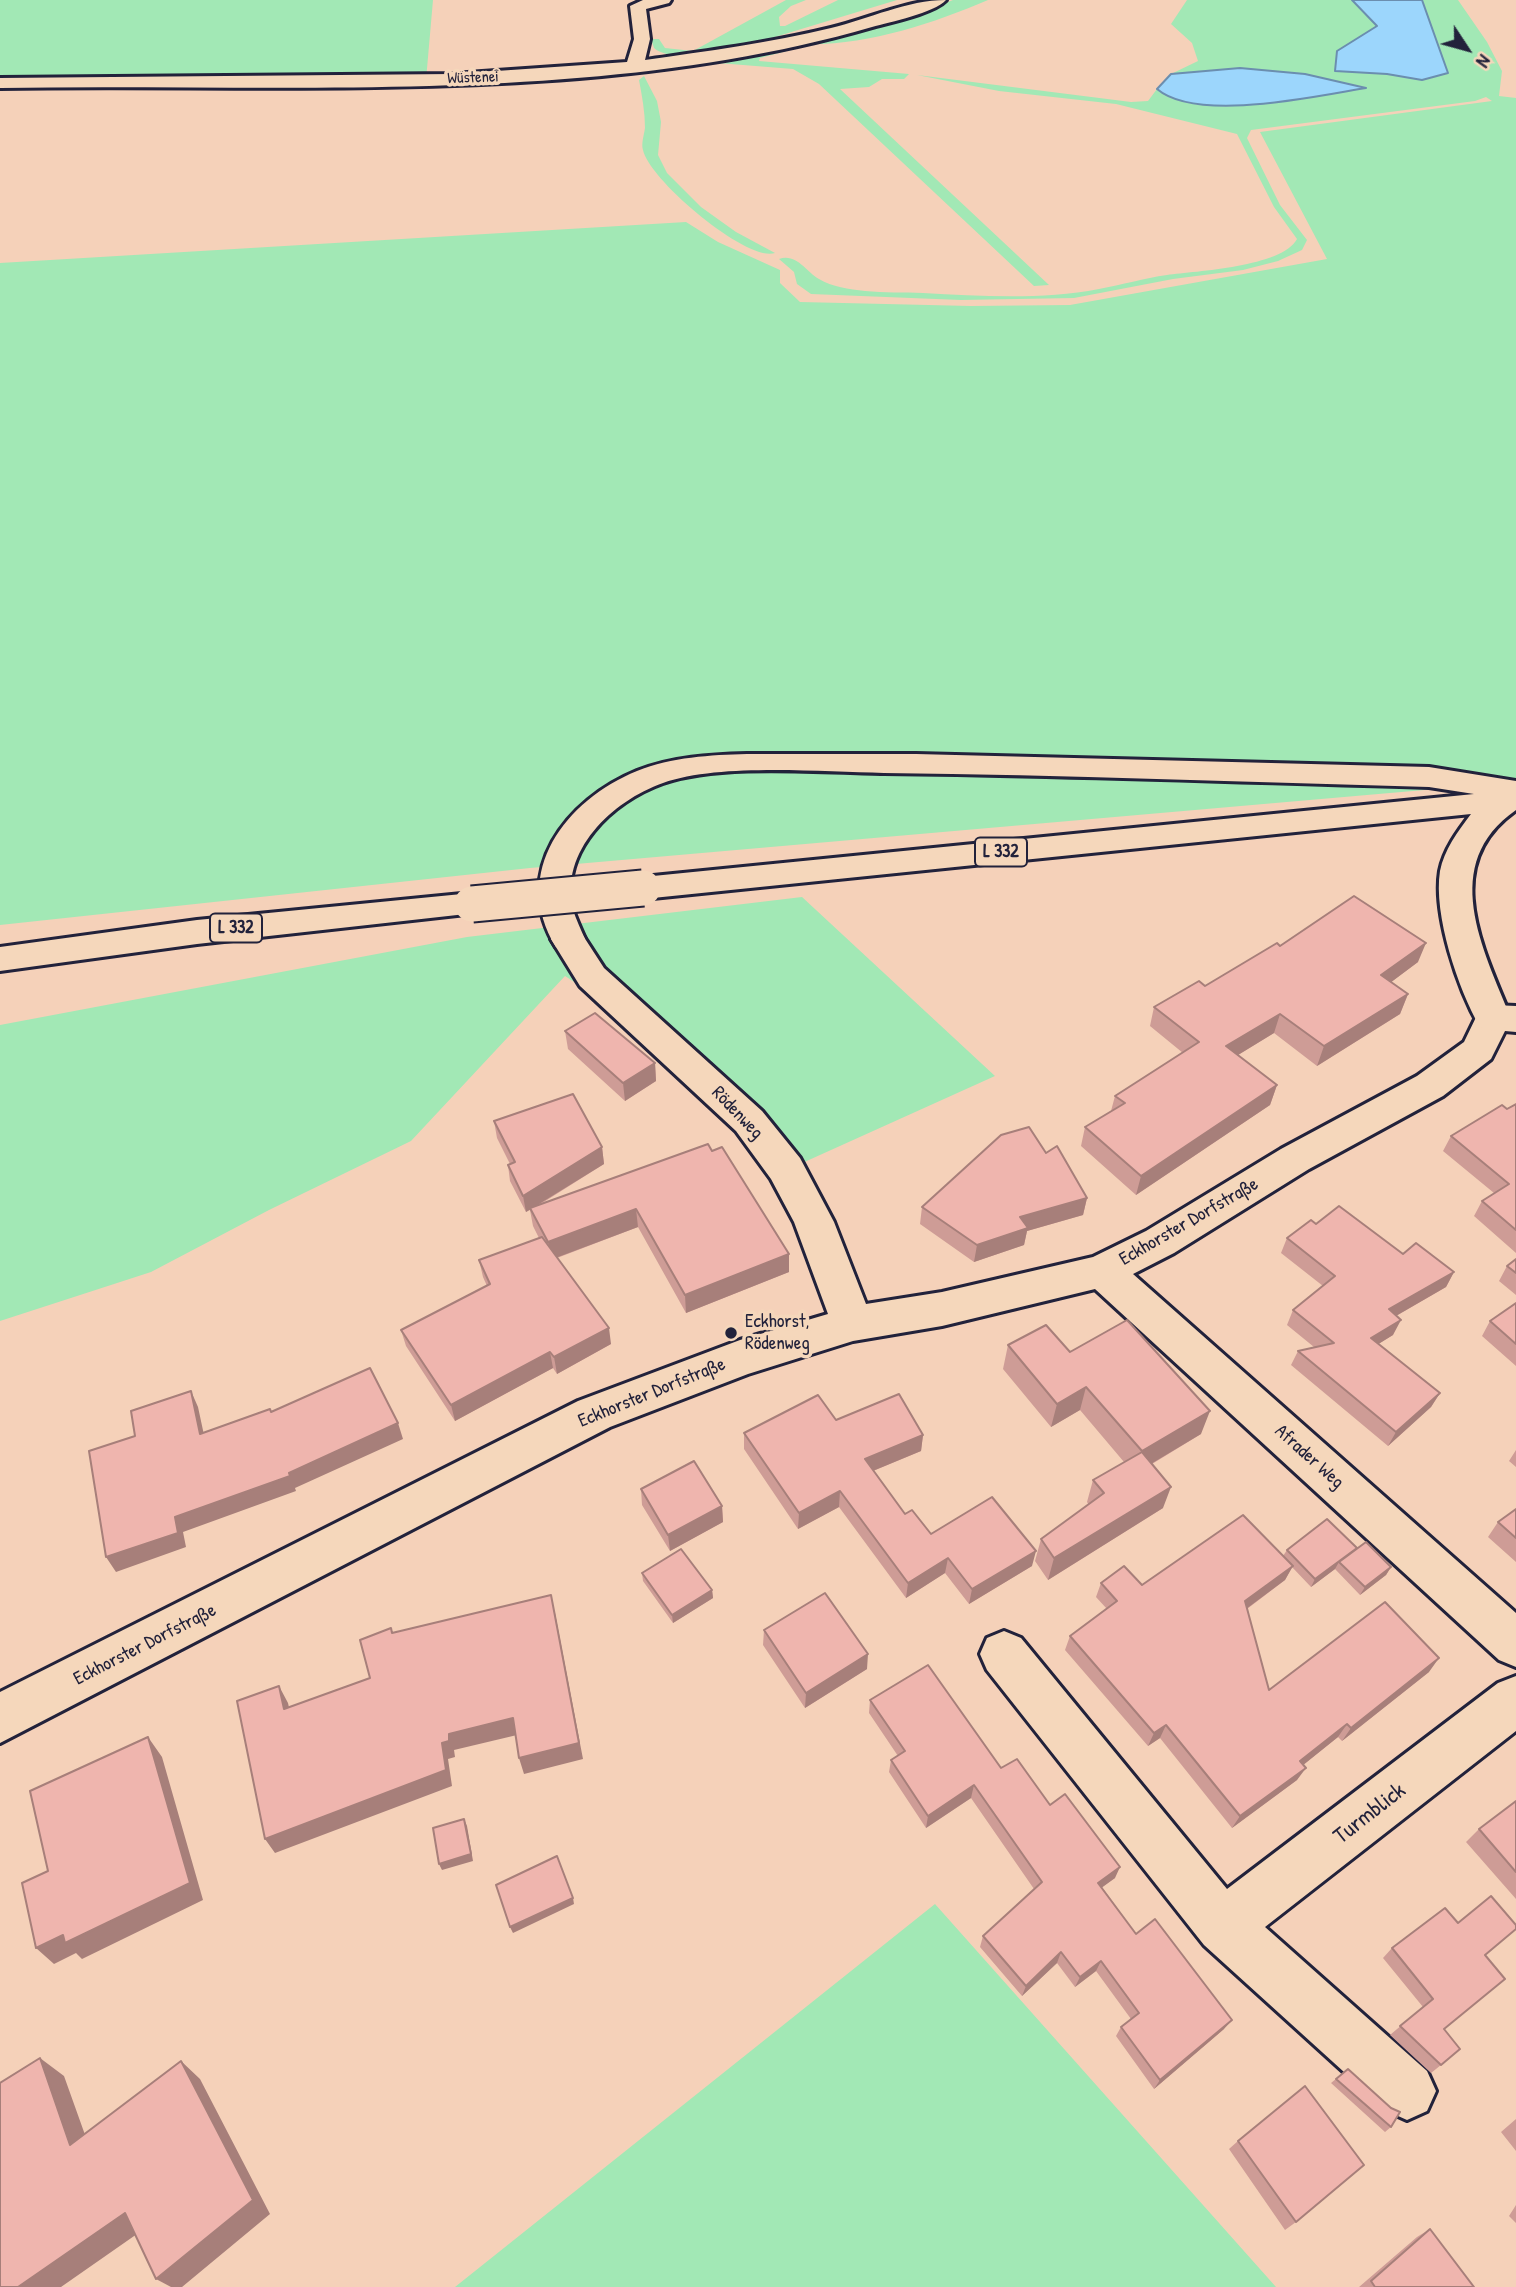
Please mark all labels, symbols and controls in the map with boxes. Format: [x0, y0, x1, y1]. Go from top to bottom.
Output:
north arrow [1432, 14, 1502, 84]
text: N [1471, 50, 1497, 73]
street label: Wüstenei [447, 68, 499, 88]
road number: L 332 [975, 838, 1027, 866]
road number: L 332 [210, 914, 262, 943]
street label: Rödenweg [706, 1082, 768, 1144]
street label: Eckhorster Dorfstraße [1115, 1173, 1263, 1271]
place label: Eckhorst, Rödenweg [745, 1311, 810, 1355]
marker: Eckhorst, Rödenweg [723, 1325, 739, 1341]
street label: Eckhorster Dorfstraße [575, 1353, 729, 1433]
street label: Afrader Weg [1270, 1420, 1348, 1494]
street label: Eckhorster Dorfstraße [70, 1599, 220, 1691]
street label: Turmblick [1329, 1777, 1411, 1851]

